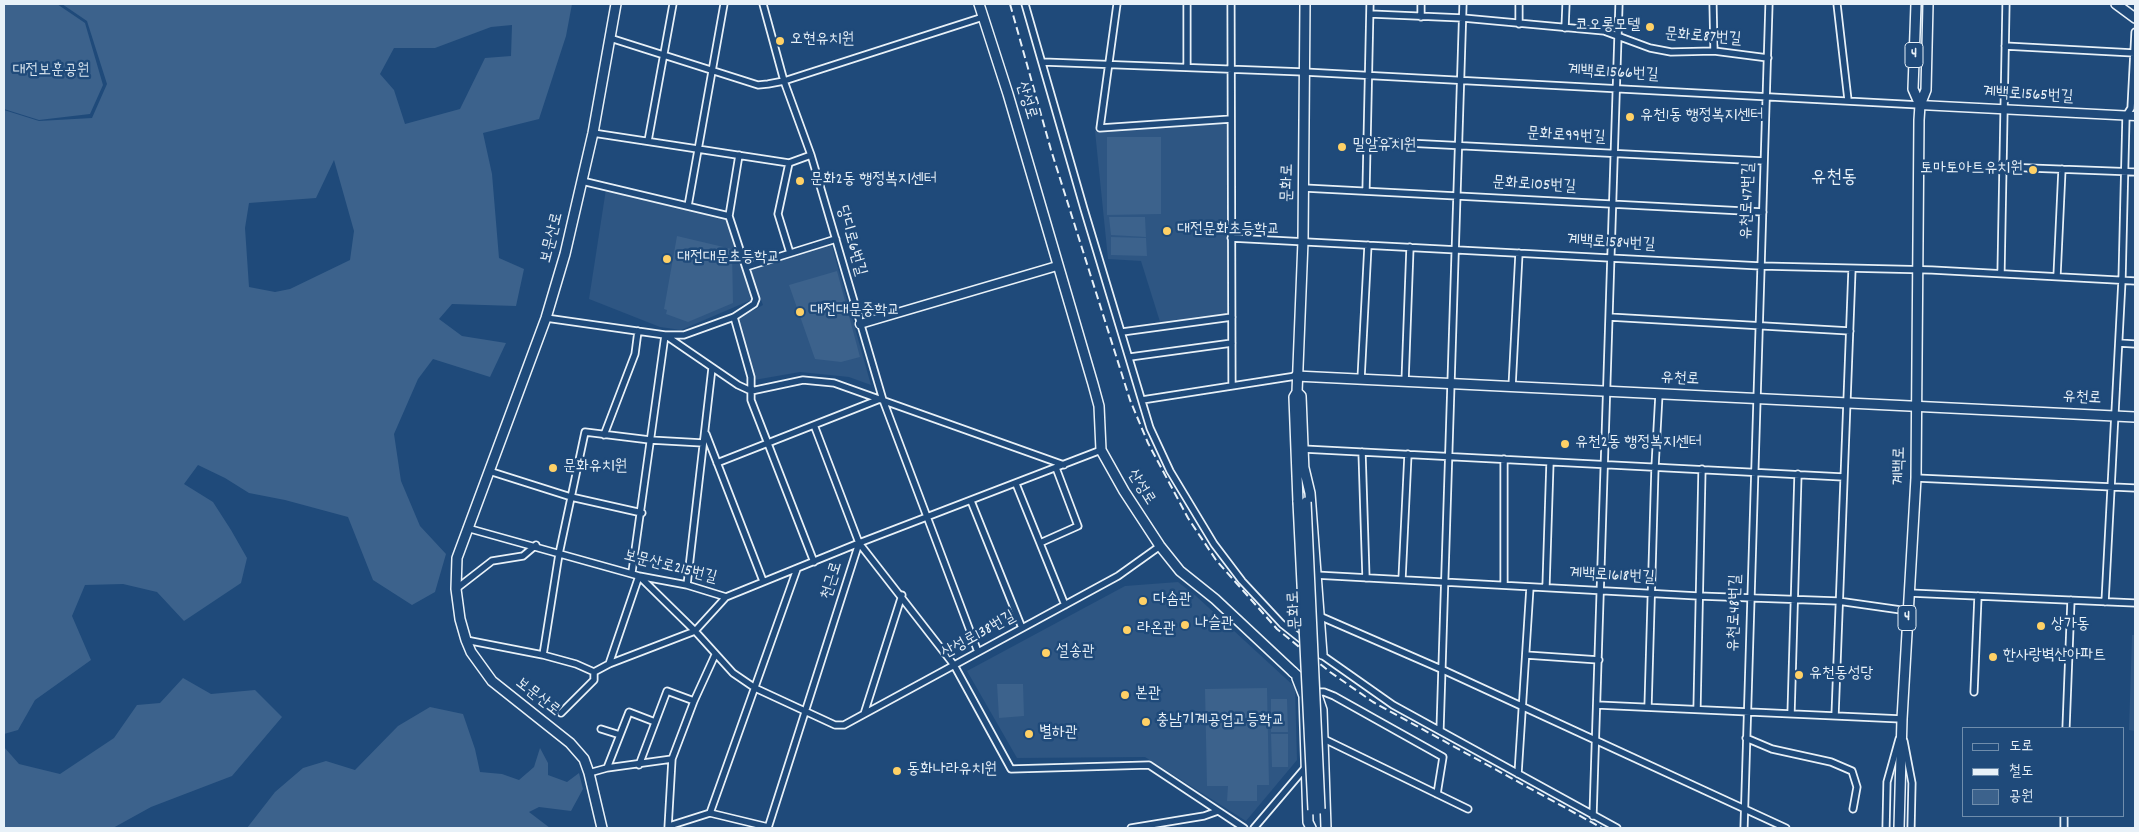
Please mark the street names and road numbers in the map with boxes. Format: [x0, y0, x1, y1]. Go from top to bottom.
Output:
street label: 문화로87번길 [1664, 26, 1742, 50]
road number: 4 [1905, 42, 1923, 68]
street label: 계백로1566번길 [1567, 62, 1659, 86]
street label: 산성로 [1010, 80, 1040, 122]
street label: 계백로1565번길 [1982, 84, 2074, 108]
street label: 문화로99번길 [1526, 125, 1606, 149]
street label: 유천로47번길 [1738, 162, 1760, 240]
street label: 문화로 [1279, 164, 1299, 202]
street label: 문화로105번길 [1492, 174, 1576, 198]
street label: 당디로6번길 [831, 204, 869, 278]
street label: 보문산로 [537, 211, 569, 265]
street label: 계백로1584번길 [1566, 232, 1656, 256]
street label: 유천로 [1660, 369, 1700, 391]
street label: 유천로 [2062, 388, 2102, 410]
street label: 계백로 [1891, 447, 1911, 485]
street label: 산성로 [1122, 467, 1158, 509]
street label: 보문산로215번길 [622, 547, 718, 589]
street label: 천근로 [818, 560, 848, 602]
street label: 계백로1618번길 [1569, 565, 1655, 589]
street label: 유천로48번길 [1725, 574, 1747, 652]
street label: 문화로 [1285, 590, 1307, 630]
road number: 4 [1898, 606, 1916, 630]
street label: 산성로138번길 [939, 608, 1019, 664]
street label: 보문산로 [511, 675, 563, 721]

